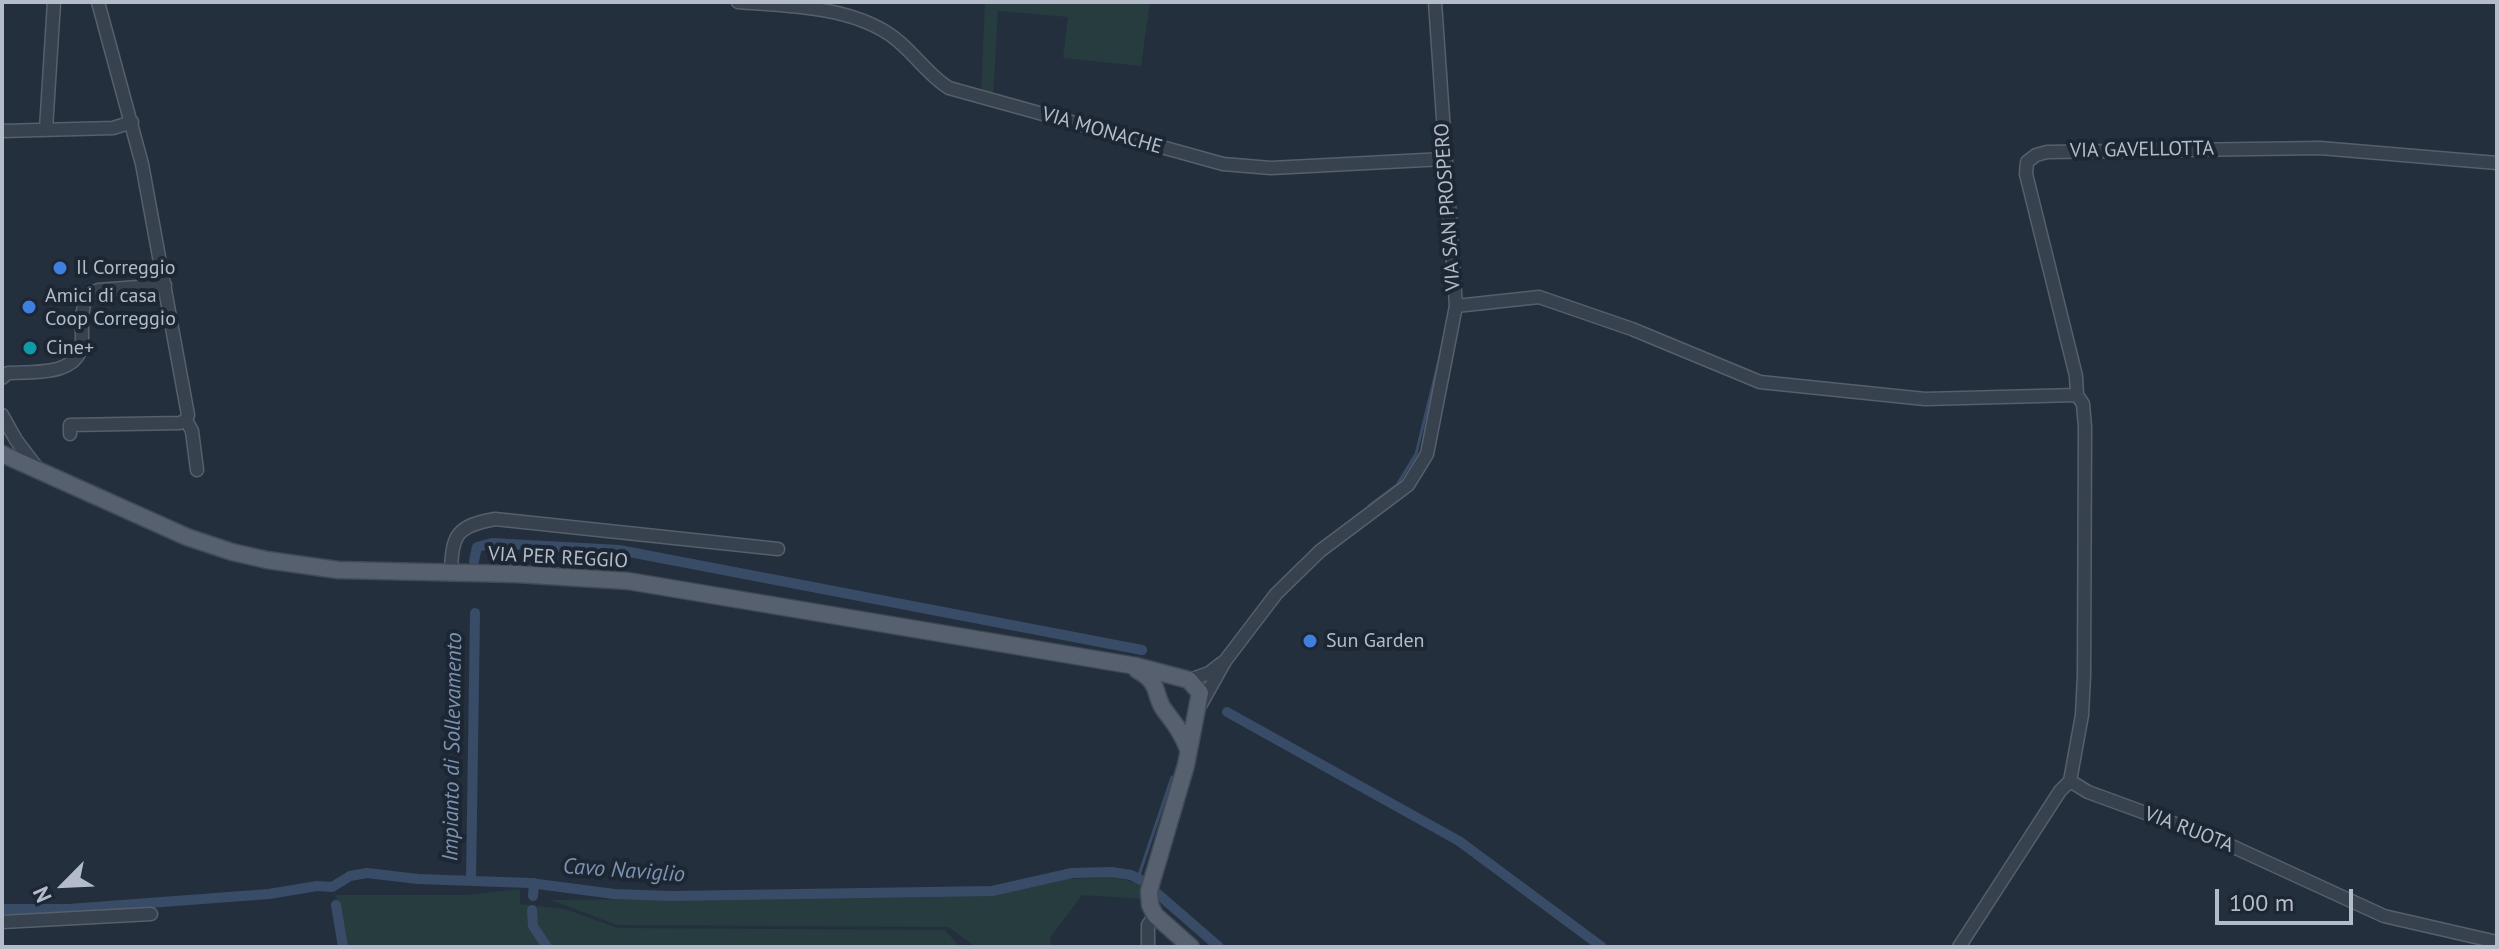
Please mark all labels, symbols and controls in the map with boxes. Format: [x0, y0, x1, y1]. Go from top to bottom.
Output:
street label: VIA MONACHE [1039, 102, 1165, 160]
street label: VIA SAN PROSPERO [1430, 122, 1466, 292]
street label: VIA GAVELLOTTA [2070, 137, 2214, 163]
place label: Il Correggio [76, 256, 176, 280]
marker: Il Correggio [51, 259, 69, 277]
place label: Amici di casa Coop Correggio [45, 284, 176, 331]
marker: Amici di casa Coop Correggio [20, 298, 38, 316]
place label: Cine+ [46, 336, 94, 360]
marker: Cine+ [21, 339, 39, 357]
street label: VIA PER REGGIO [487, 542, 629, 574]
place label: Sun Garden [1326, 629, 1424, 653]
water label: Impianto di Sollevamento [438, 632, 468, 862]
marker: Sun Garden [1301, 632, 1319, 650]
street label: VIA RUOTA [2141, 802, 2237, 858]
north arrow [24, 845, 104, 925]
water label: Cavo Naviglio [562, 854, 686, 888]
scale bar [2219, 873, 2357, 923]
text: N [26, 882, 58, 907]
text: 100 m [2229, 887, 2294, 918]

